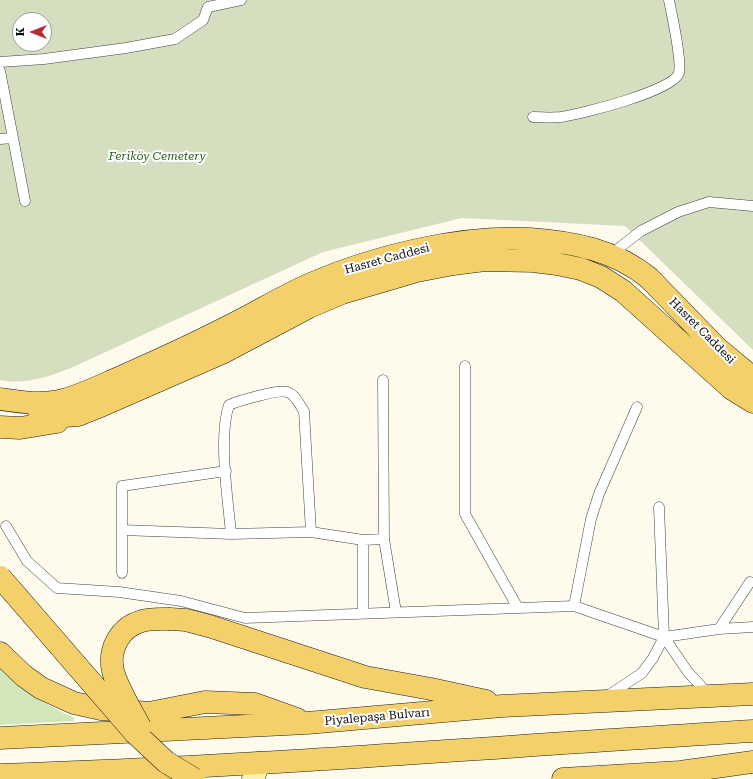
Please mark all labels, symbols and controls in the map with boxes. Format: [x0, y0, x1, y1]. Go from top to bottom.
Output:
north arrow [12, 12, 52, 52]
text: K [14, 28, 27, 36]
park label: Feriköy Cemetery [108, 149, 206, 163]
street label: Hasret Caddesi [343, 241, 431, 277]
street label: Hasret Caddesi [666, 295, 738, 367]
street label: Piyalepaşa Bulvarı [324, 705, 430, 729]

